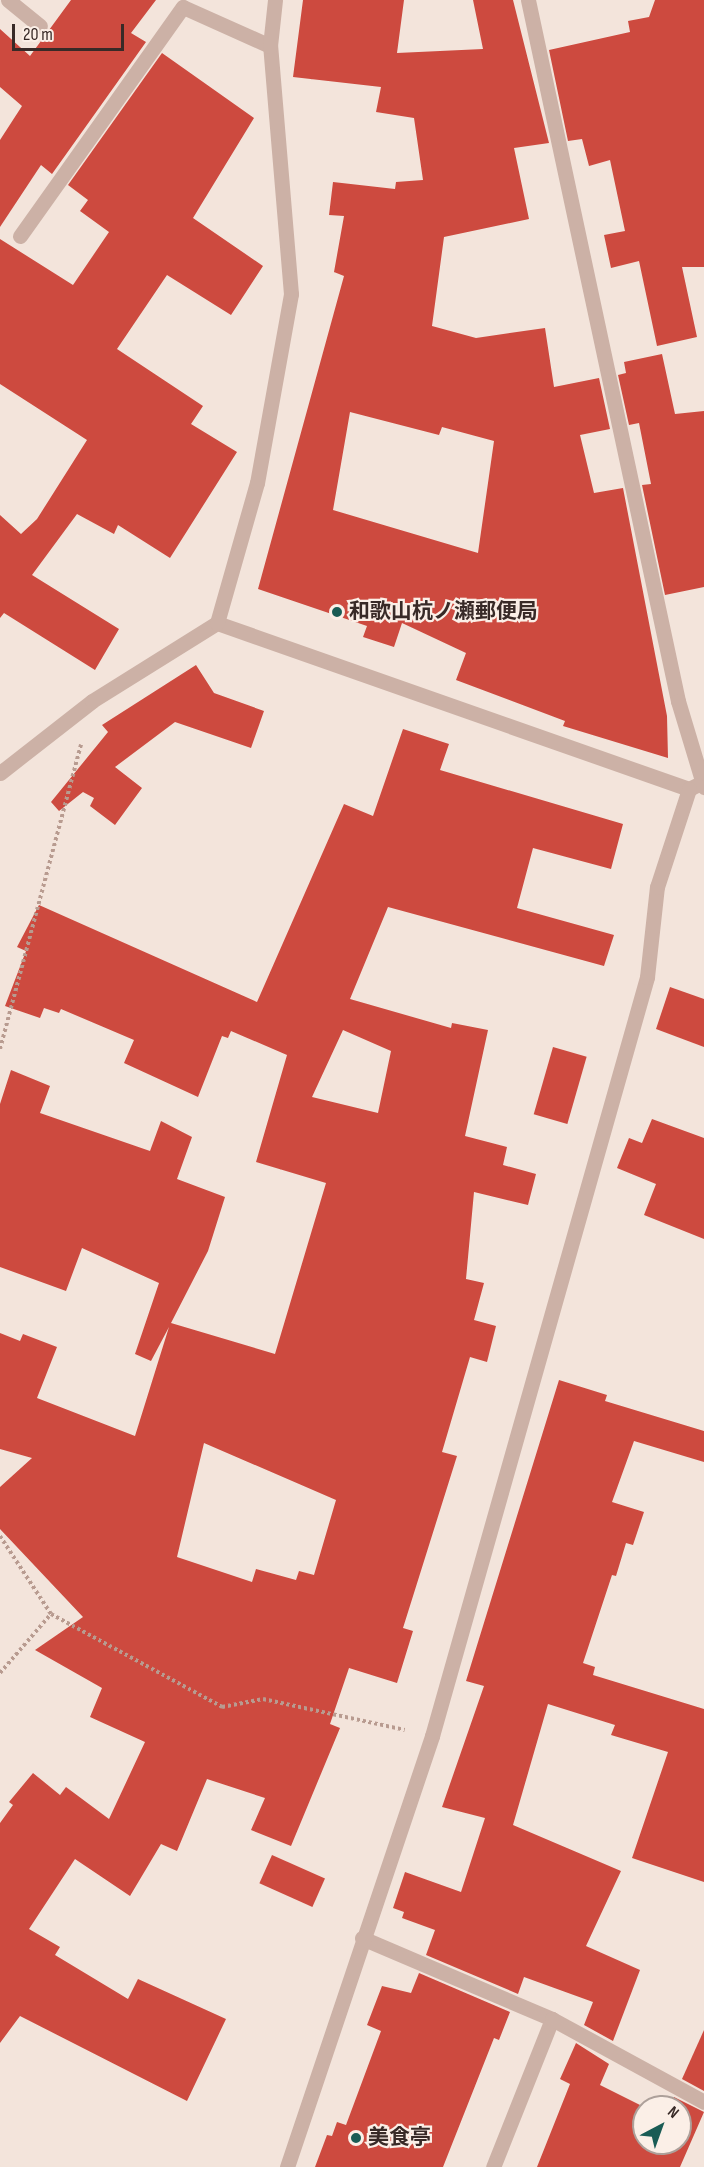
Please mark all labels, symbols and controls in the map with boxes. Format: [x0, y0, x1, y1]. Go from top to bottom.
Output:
scale bar [15, 12, 128, 50]
text: 20 m [23, 24, 53, 45]
place label: 和歌山杭ノ瀬郵便局 [349, 599, 538, 625]
marker: 和歌山杭ノ瀬郵便局 [330, 605, 344, 619]
north arrow [632, 2095, 692, 2155]
text: N [663, 2103, 682, 2123]
place label: 美食亭 [368, 2125, 431, 2151]
marker: 美食亭 [349, 2131, 363, 2145]

